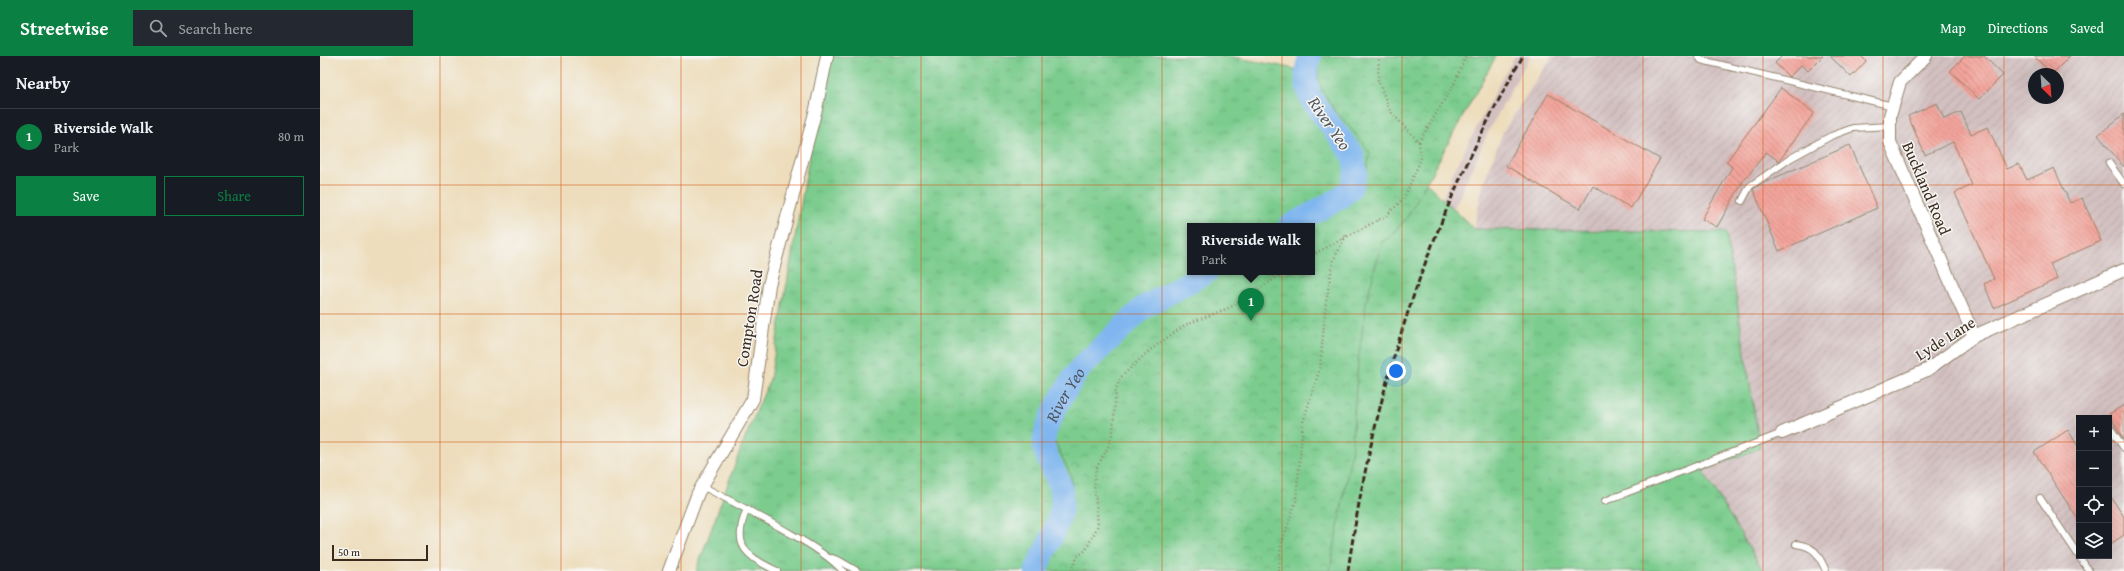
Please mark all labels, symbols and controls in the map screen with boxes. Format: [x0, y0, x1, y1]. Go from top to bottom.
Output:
search box [133, 10, 413, 46]
text: Streetwise [20, 14, 109, 42]
icon: search [147, 17, 169, 39]
text: Search here [179, 18, 253, 39]
text: Map [1940, 18, 1966, 38]
text: Directions [1988, 18, 2048, 38]
text: Saved [2070, 18, 2104, 38]
north arrow [2028, 68, 2064, 104]
text: Nearby [16, 70, 70, 95]
water label: River Yeo [1302, 90, 1358, 155]
text: Riverside Walk [54, 117, 153, 138]
text: 1 [26, 127, 32, 146]
text: 80 m [278, 127, 304, 146]
text: Park [54, 138, 79, 157]
street label: Buckland Road [1897, 138, 1958, 239]
button: Save [16, 176, 156, 216]
button: Share [164, 176, 304, 216]
popup [1187, 223, 1315, 275]
text: Riverside Walk [1202, 229, 1300, 250]
text: Park [1202, 250, 1227, 269]
street label: Compton Road [729, 267, 769, 368]
pin: 1 [1238, 288, 1264, 321]
street label: Lyde Lane [1910, 310, 1980, 366]
water label: River Yeo [1038, 361, 1090, 427]
your location [1386, 361, 1406, 381]
map controls [2076, 415, 2112, 559]
button: + [2076, 415, 2112, 451]
button: − [2076, 451, 2112, 487]
button: locate [2076, 487, 2112, 523]
button: layers [2076, 523, 2112, 559]
scale bar [332, 543, 428, 562]
text: 50 m [338, 544, 360, 560]

